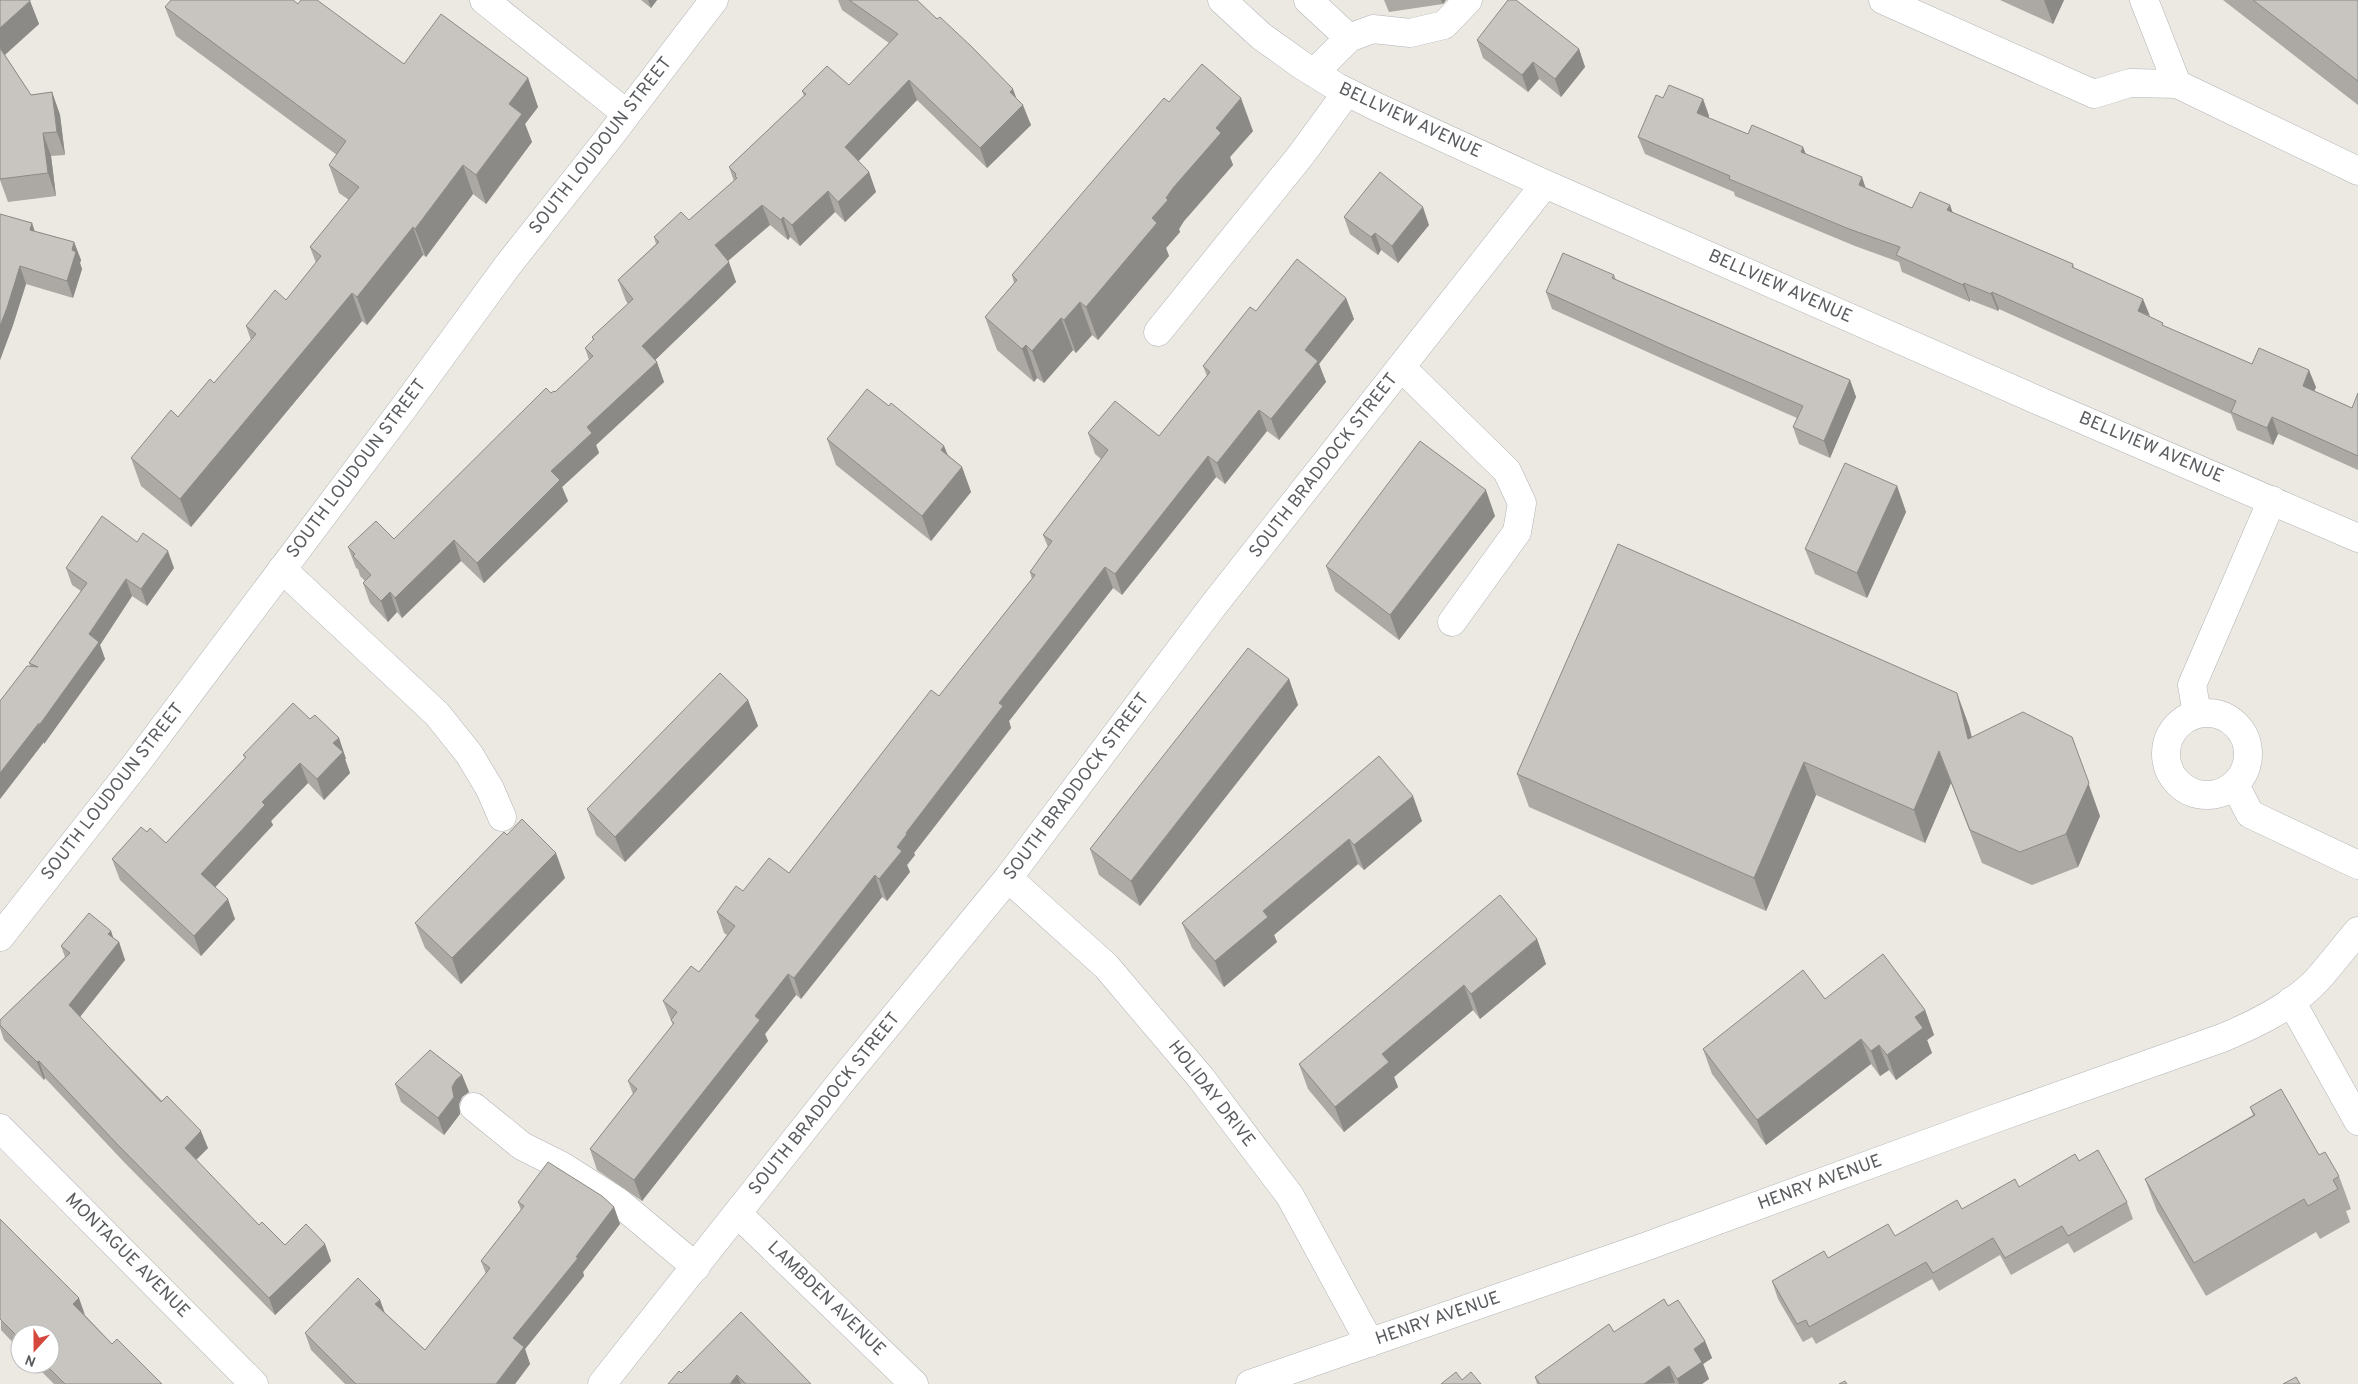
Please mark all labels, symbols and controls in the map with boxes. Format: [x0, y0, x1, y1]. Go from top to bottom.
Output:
street label: SOUTH LOUDOUN STREET [525, 53, 677, 239]
street label: BELLVIEW AVENUE [1335, 78, 1485, 164]
street label: BELLVIEW AVENUE [1704, 245, 1856, 329]
street label: SOUTH BRADDOCK STREET [1245, 369, 1403, 563]
street label: SOUTH LOUDOUN STREET [282, 375, 432, 563]
street label: BELLVIEW AVENUE [2075, 407, 2227, 489]
street label: SOUTH BRADDOCK STREET [999, 689, 1155, 885]
street label: SOUTH LOUDOUN STREET [37, 699, 189, 885]
street label: SOUTH BRADDOCK STREET [744, 1008, 906, 1200]
street label: HOLIDAY DRIVE [1162, 1036, 1260, 1152]
street label: HENRY AVENUE [1755, 1150, 1885, 1216]
street label: MONTAGUE AVENUE [60, 1189, 194, 1323]
street label: LAMBDEN AVENUE [762, 1237, 890, 1361]
street label: HENRY AVENUE [1373, 1287, 1503, 1351]
north arrow [10, 1324, 60, 1374]
text: N [23, 1350, 39, 1369]

